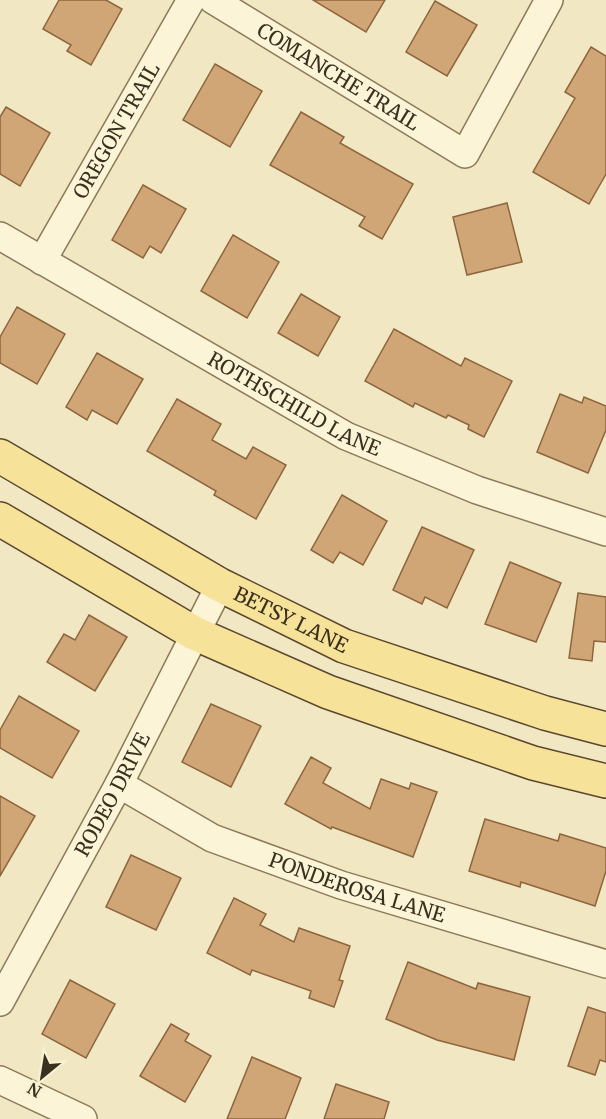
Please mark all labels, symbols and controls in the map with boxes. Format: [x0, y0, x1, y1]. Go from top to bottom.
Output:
street label: COMANCHE TRAIL [253, 17, 425, 136]
street label: OREGON TRAIL [67, 57, 165, 203]
street label: ROTHSCHILD LANE [204, 346, 385, 461]
street label: BETSY LANE [230, 581, 353, 658]
street label: RODEO DRIVE [69, 728, 155, 861]
street label: PONDEROSA LANE [266, 847, 449, 928]
north arrow [12, 1047, 72, 1107]
text: N [24, 1078, 45, 1102]

